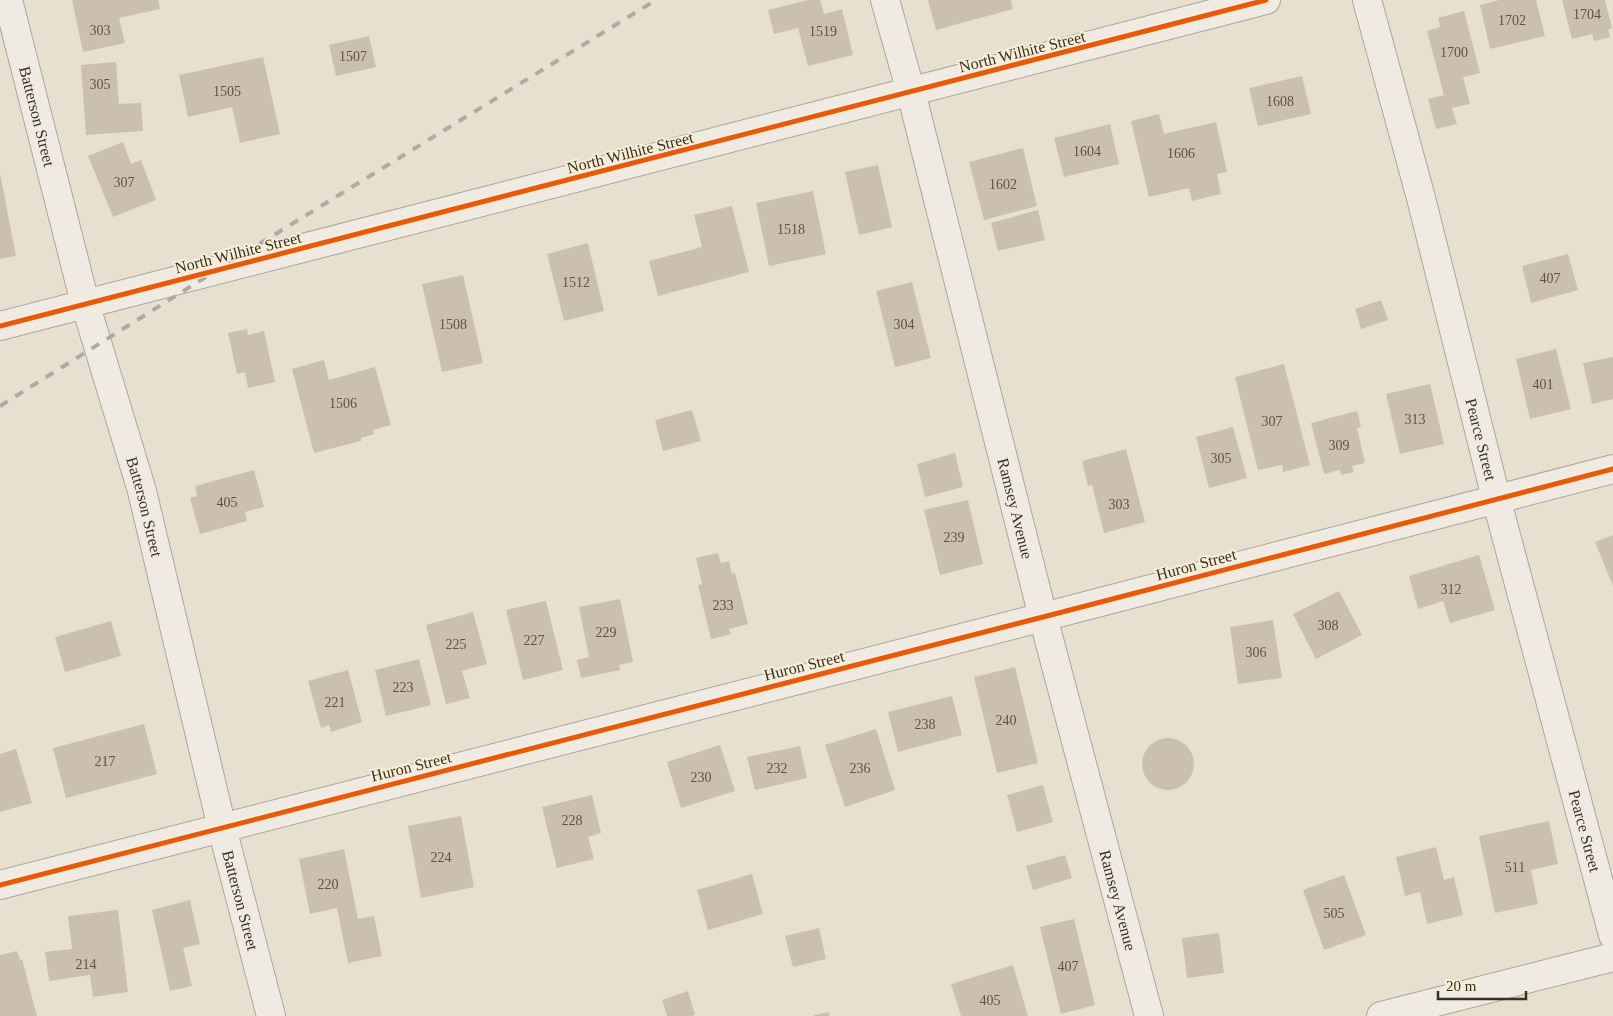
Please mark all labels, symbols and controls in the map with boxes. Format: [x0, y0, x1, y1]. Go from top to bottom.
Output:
house number: 1704 [1573, 7, 1601, 22]
house number: 1702 [1498, 13, 1526, 28]
house number: 303 [90, 23, 111, 38]
house number: 1519 [809, 24, 837, 39]
street label: North Wilhite Street [957, 27, 1088, 75]
house number: 1700 [1440, 45, 1468, 60]
house number: 1507 [339, 49, 367, 64]
street label: Batterson Street [16, 65, 58, 169]
house number: 305 [90, 77, 111, 92]
house number: 1505 [213, 84, 241, 99]
house number: 1608 [1266, 94, 1294, 109]
street label: North Wilhite Street [565, 128, 696, 176]
house number: 1604 [1073, 144, 1101, 159]
house number: 1606 [1167, 146, 1195, 161]
house number: 307 [114, 175, 135, 190]
house number: 1602 [989, 177, 1017, 192]
house number: 1518 [777, 222, 805, 237]
street label: North Wilhite Street [173, 228, 304, 276]
house number: 407 [1540, 271, 1561, 286]
house number: 1512 [562, 275, 590, 290]
house number: 1508 [439, 317, 467, 332]
house number: 304 [894, 317, 915, 332]
house number: 401 [1533, 377, 1554, 392]
house number: 1506 [329, 396, 357, 411]
street label: Pearce Street [1462, 397, 1499, 483]
house number: 313 [1405, 412, 1426, 427]
house number: 307 [1262, 414, 1283, 429]
house number: 309 [1329, 438, 1350, 453]
house number: 305 [1211, 451, 1232, 466]
street label: Batterson Street [123, 455, 165, 559]
street label: Ramsey Avenue [994, 456, 1036, 561]
house number: 405 [217, 495, 238, 510]
house number: 303 [1109, 497, 1130, 512]
house number: 239 [944, 530, 965, 545]
street label: Huron Street [1154, 545, 1239, 583]
house number: 312 [1441, 582, 1462, 597]
house number: 233 [713, 598, 734, 613]
house number: 308 [1318, 618, 1339, 633]
house number: 229 [596, 625, 617, 640]
house number: 227 [524, 633, 545, 648]
house number: 225 [446, 637, 467, 652]
house number: 306 [1246, 645, 1267, 660]
street label: Huron Street [762, 647, 847, 684]
house number: 223 [393, 680, 414, 695]
house number: 221 [325, 695, 346, 710]
house number: 240 [996, 713, 1017, 728]
house number: 238 [915, 717, 936, 732]
street label: Huron Street [369, 748, 454, 785]
house number: 217 [95, 754, 116, 769]
house number: 232 [767, 761, 788, 776]
house number: 236 [850, 761, 871, 776]
house number: 230 [691, 770, 712, 785]
street label: Pearce Street [1566, 788, 1604, 874]
house number: 228 [562, 813, 583, 828]
street label: Batterson Street [219, 848, 262, 953]
street label: Ramsey Avenue [1096, 848, 1139, 952]
house number: 224 [431, 850, 452, 865]
house number: 511 [1505, 860, 1525, 875]
house number: 220 [318, 877, 339, 892]
house number: 505 [1324, 906, 1345, 921]
house number: 214 [76, 957, 97, 972]
house number: 407 [1058, 959, 1079, 974]
scale bar [1438, 968, 1526, 1000]
text: 20 m [1446, 978, 1477, 994]
house number: 405 [980, 993, 1001, 1008]

